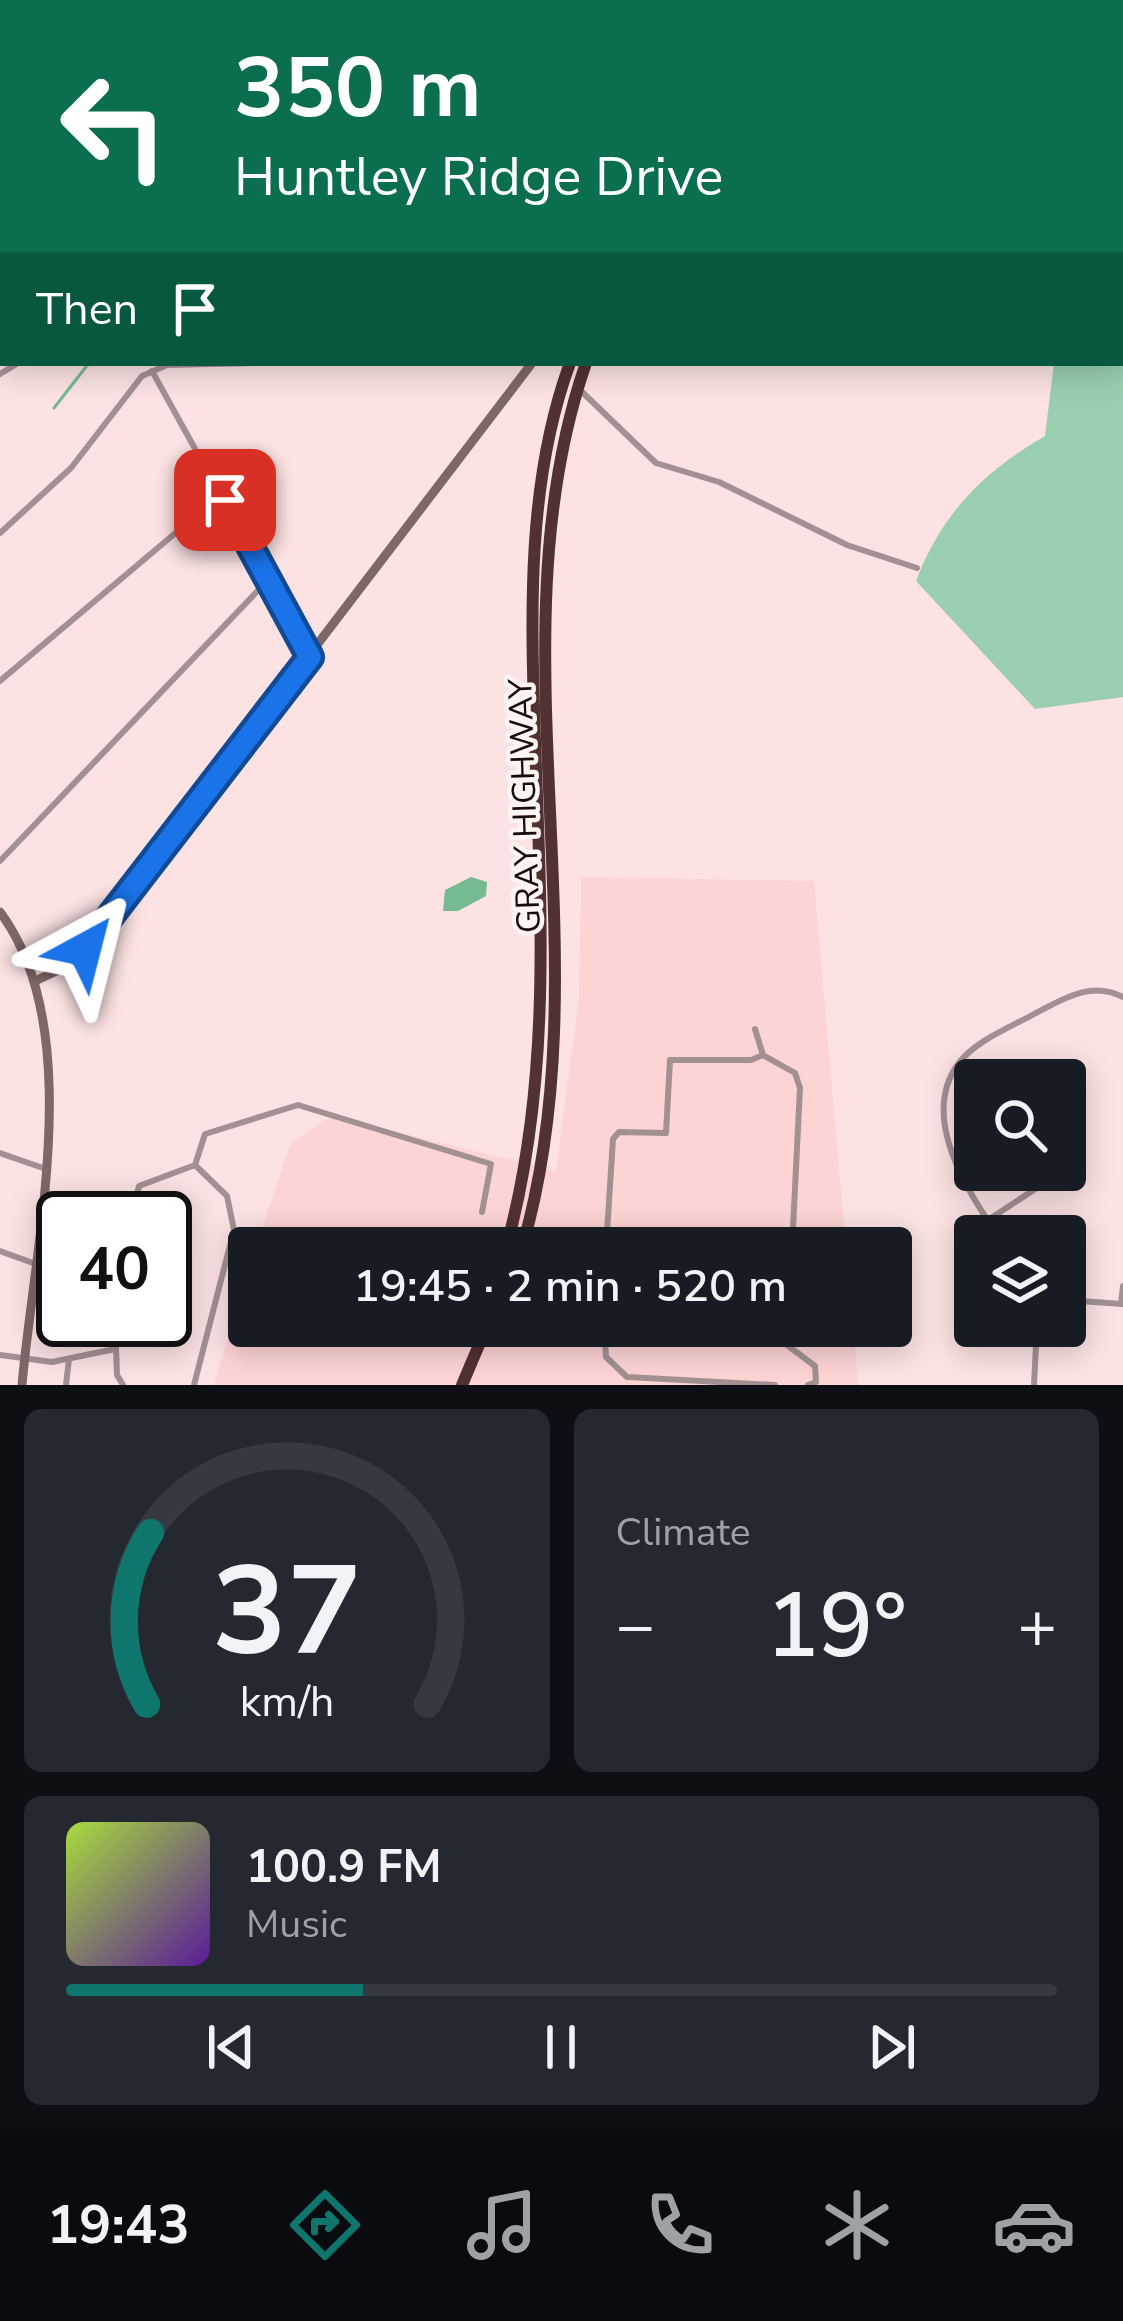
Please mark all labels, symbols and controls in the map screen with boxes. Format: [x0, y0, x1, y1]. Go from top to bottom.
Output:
text: 350 m [234, 31, 482, 146]
icon: left [36, 48, 192, 204]
text: Huntley Ridge Drive [234, 140, 723, 214]
icon: arrive [162, 276, 228, 342]
text: Then [36, 279, 138, 340]
pin [174, 449, 276, 551]
icon: arrive [192, 467, 258, 533]
street label: GRAY HIGHWAY [498, 677, 552, 934]
position arrow [22, 886, 148, 1012]
map controls [954, 1059, 1086, 1347]
button: search [954, 1059, 1086, 1191]
speed limit sign: 40 [36, 1191, 192, 1347]
button: layers [954, 1215, 1086, 1347]
text: 19:45 · 2 min · 520 m [353, 1256, 787, 1317]
text: Climate [616, 1506, 751, 1559]
text: 37 [212, 1527, 362, 1697]
text: 19° [765, 1565, 907, 1688]
text: − [616, 1581, 655, 1671]
text: + [1017, 1581, 1057, 1671]
text: km/h [239, 1672, 334, 1730]
text: 100.9 FM [246, 1837, 442, 1898]
text: Music [246, 1898, 347, 1951]
icon: previous [198, 2014, 264, 2080]
icon: pause [528, 2014, 594, 2080]
icon: next [859, 2014, 925, 2080]
icon: directions [283, 2183, 367, 2267]
icon: music [460, 2183, 544, 2267]
icon: phone [638, 2183, 722, 2267]
icon: climate [815, 2183, 899, 2267]
icon: car [992, 2183, 1076, 2267]
text: 19:43 [47, 2188, 190, 2262]

